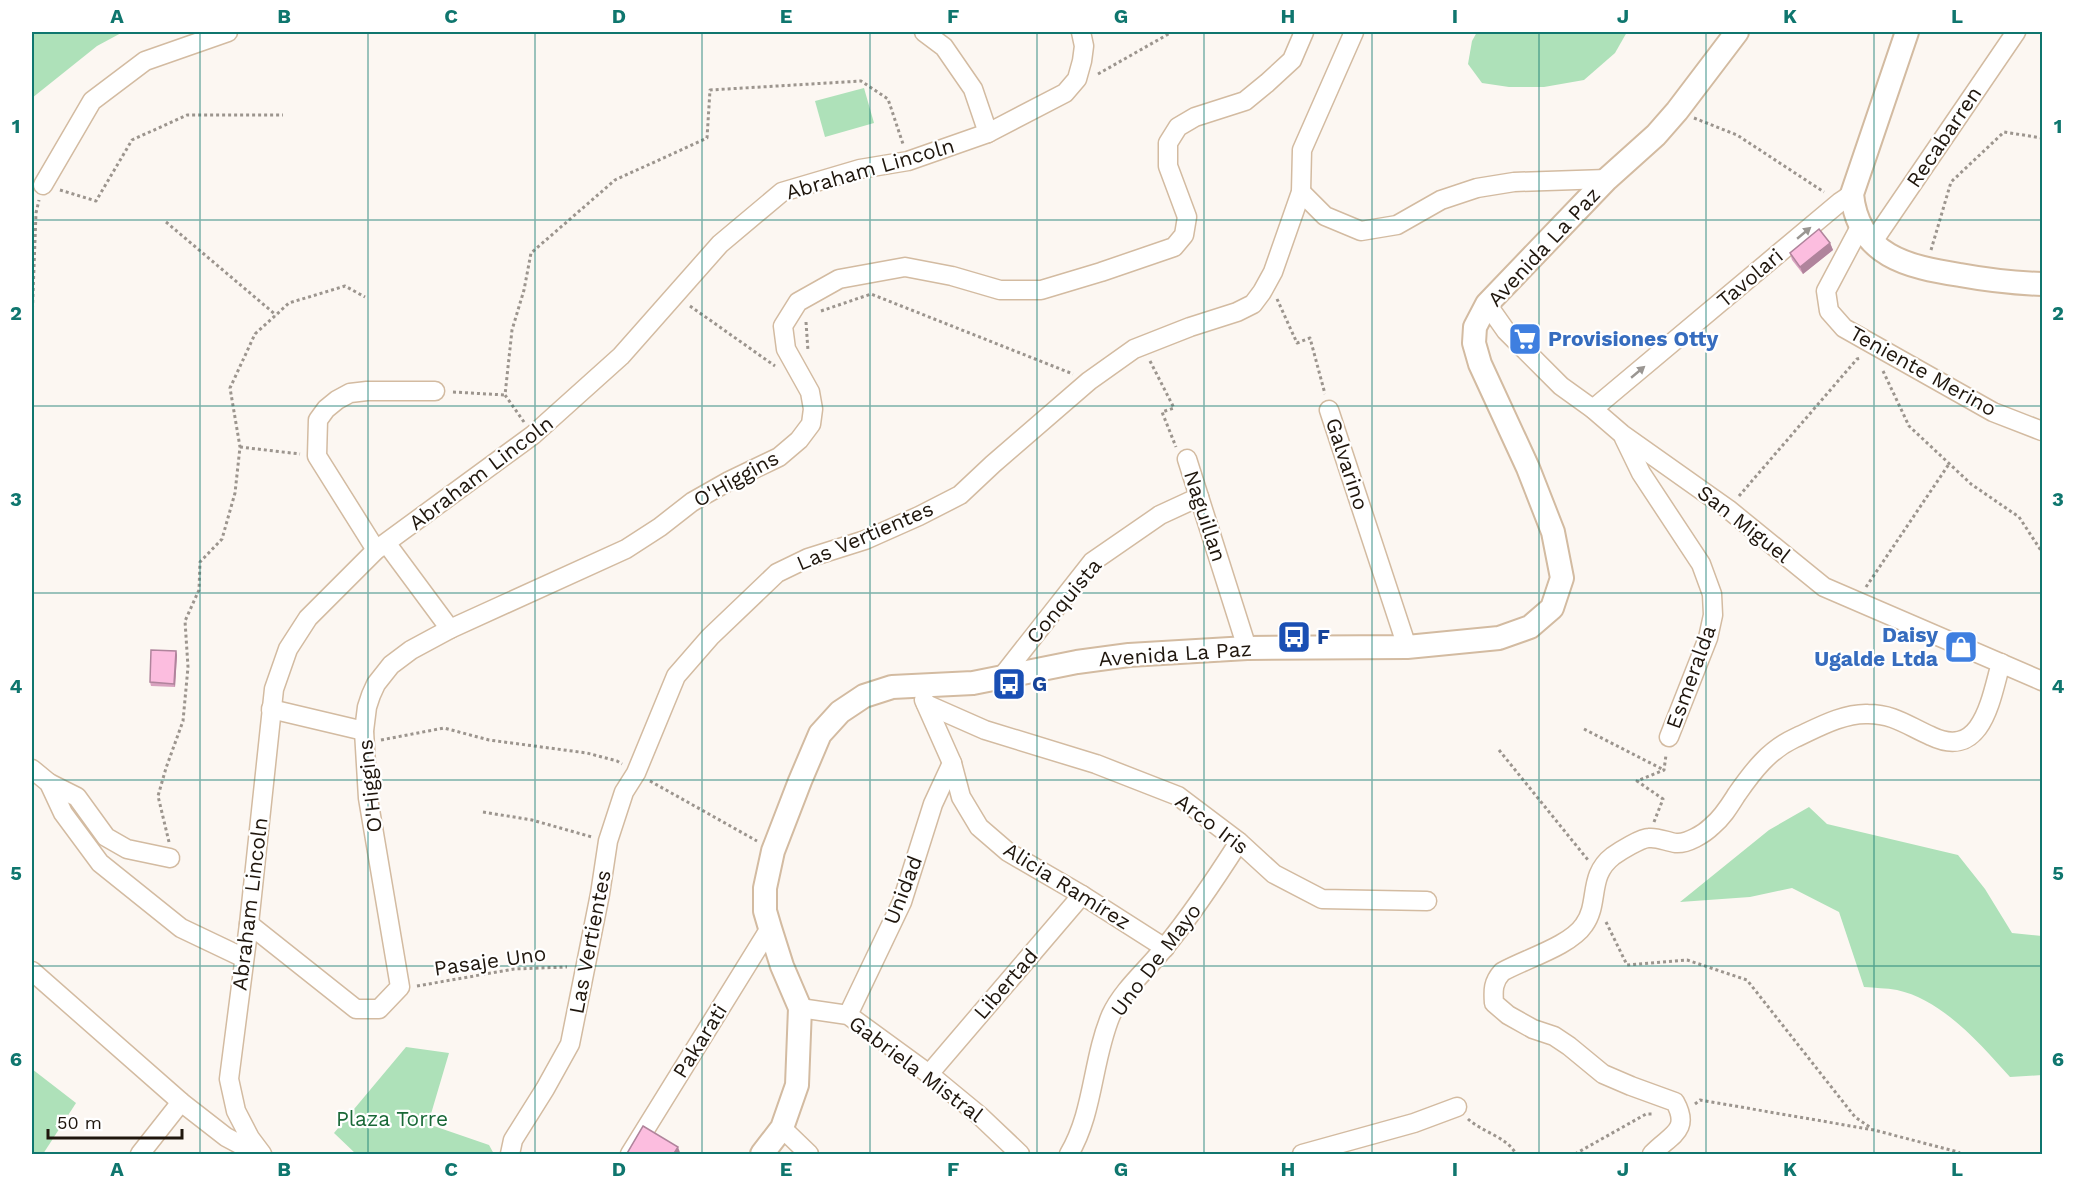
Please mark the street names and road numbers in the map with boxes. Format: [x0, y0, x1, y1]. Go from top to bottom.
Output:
street label: Recabarren [1901, 82, 1986, 192]
street label: Abraham Lincoln [783, 132, 957, 205]
street label: Avenida La Paz [1482, 182, 1605, 311]
street label: Tavolari [1712, 243, 1788, 312]
street label: Teniente Merino [1846, 320, 2001, 421]
street label: Abraham Lincoln [404, 410, 558, 535]
street label: Galvarino [1321, 415, 1374, 513]
street label: O'Higgins [689, 445, 783, 512]
street label: Naguillan [1179, 467, 1232, 565]
street label: San Miguel [1693, 479, 1796, 568]
street label: Las Vertientes [793, 496, 937, 576]
street label: Conquista [1021, 553, 1107, 648]
street label: Esmeralda [1660, 622, 1721, 732]
street label: Avenida La Paz [1097, 636, 1252, 671]
street label: O'Higgins [352, 738, 387, 834]
street label: Arco Iris [1171, 788, 1254, 859]
street label: Abraham Lincoln [226, 816, 273, 992]
street label: Alicia Ramírez [999, 837, 1135, 935]
street label: Unidad [878, 852, 927, 928]
street label: Las Vertientes [563, 868, 616, 1016]
street label: Uno De Mayo [1105, 898, 1206, 1021]
street label: Pasaje Uno [432, 940, 548, 981]
street label: Libertad [968, 943, 1043, 1024]
street label: Pakarati [667, 999, 732, 1082]
street label: Gabriela Mistral [844, 1010, 989, 1128]

